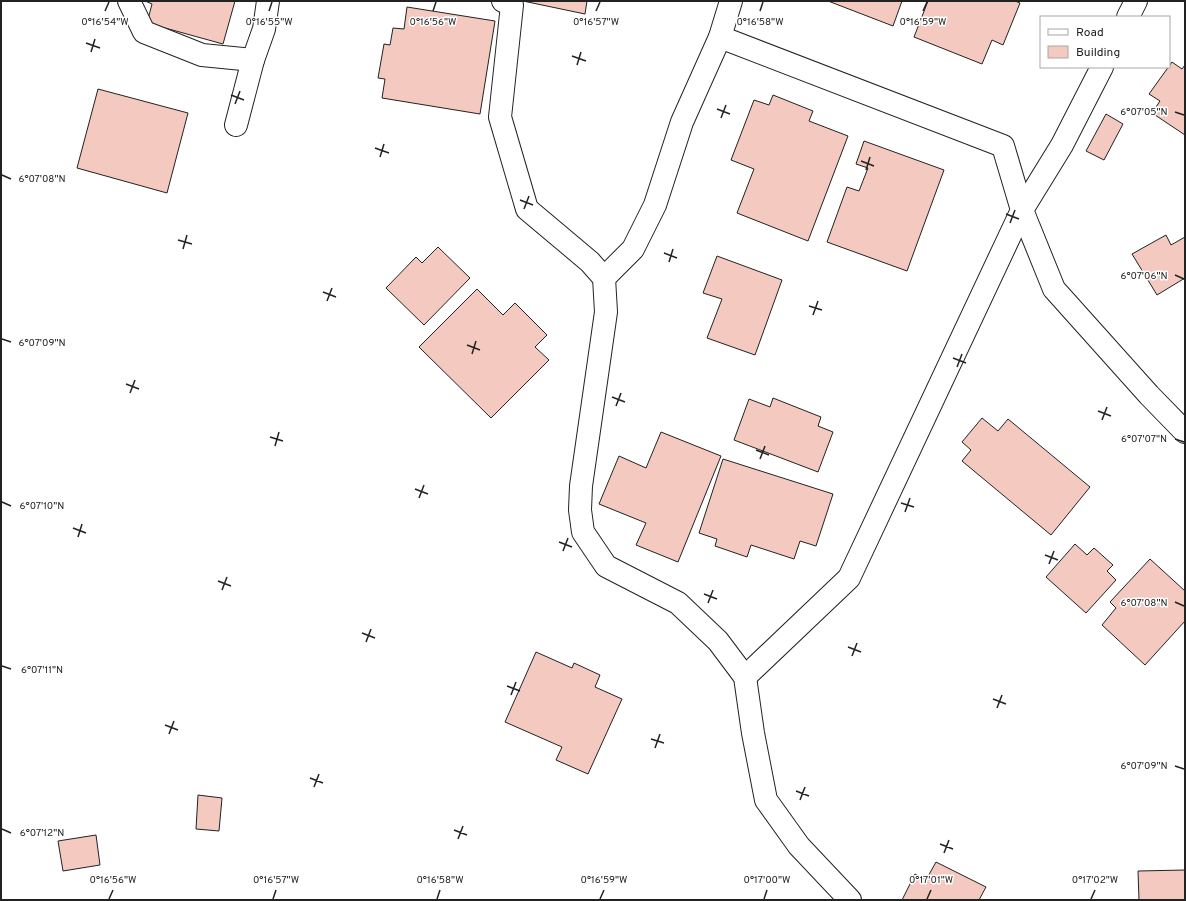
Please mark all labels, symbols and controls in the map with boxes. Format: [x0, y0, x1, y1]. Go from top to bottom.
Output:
text: 0°16'54"W [81, 16, 129, 29]
text: 0°16'55"W [245, 16, 293, 29]
text: 0°16'56"W [410, 16, 456, 29]
text: 0°16'57"W [573, 16, 619, 29]
text: 0°16'58"W [736, 16, 784, 29]
text: 0°16'59"W [900, 16, 946, 29]
legend [1040, 16, 1170, 68]
text: Road [1076, 25, 1104, 41]
text: Building [1076, 45, 1120, 61]
text: 6°07'05"N [1120, 106, 1168, 119]
text: 6°07'08"N [18, 173, 66, 186]
text: 6°07'06"N [1120, 270, 1168, 283]
text: 6°07'09"N [18, 337, 66, 350]
text: 6°07'07"N [1121, 433, 1167, 446]
text: 6°07'10"N [20, 500, 64, 513]
text: 6°07'08"N [1120, 597, 1168, 610]
text: 6°07'11"N [21, 664, 63, 677]
text: 6°07'09"N [1120, 760, 1168, 773]
text: 6°07'12"N [20, 827, 64, 840]
text: 0°16'56"W [90, 874, 136, 887]
text: 0°16'57"W [253, 874, 299, 887]
text: 0°16'58"W [416, 874, 464, 887]
text: 0°16'59"W [581, 874, 627, 887]
text: 0°17'00"W [744, 874, 790, 887]
text: 0°17'01"W [909, 874, 953, 887]
text: 0°17'02"W [1072, 874, 1118, 887]

